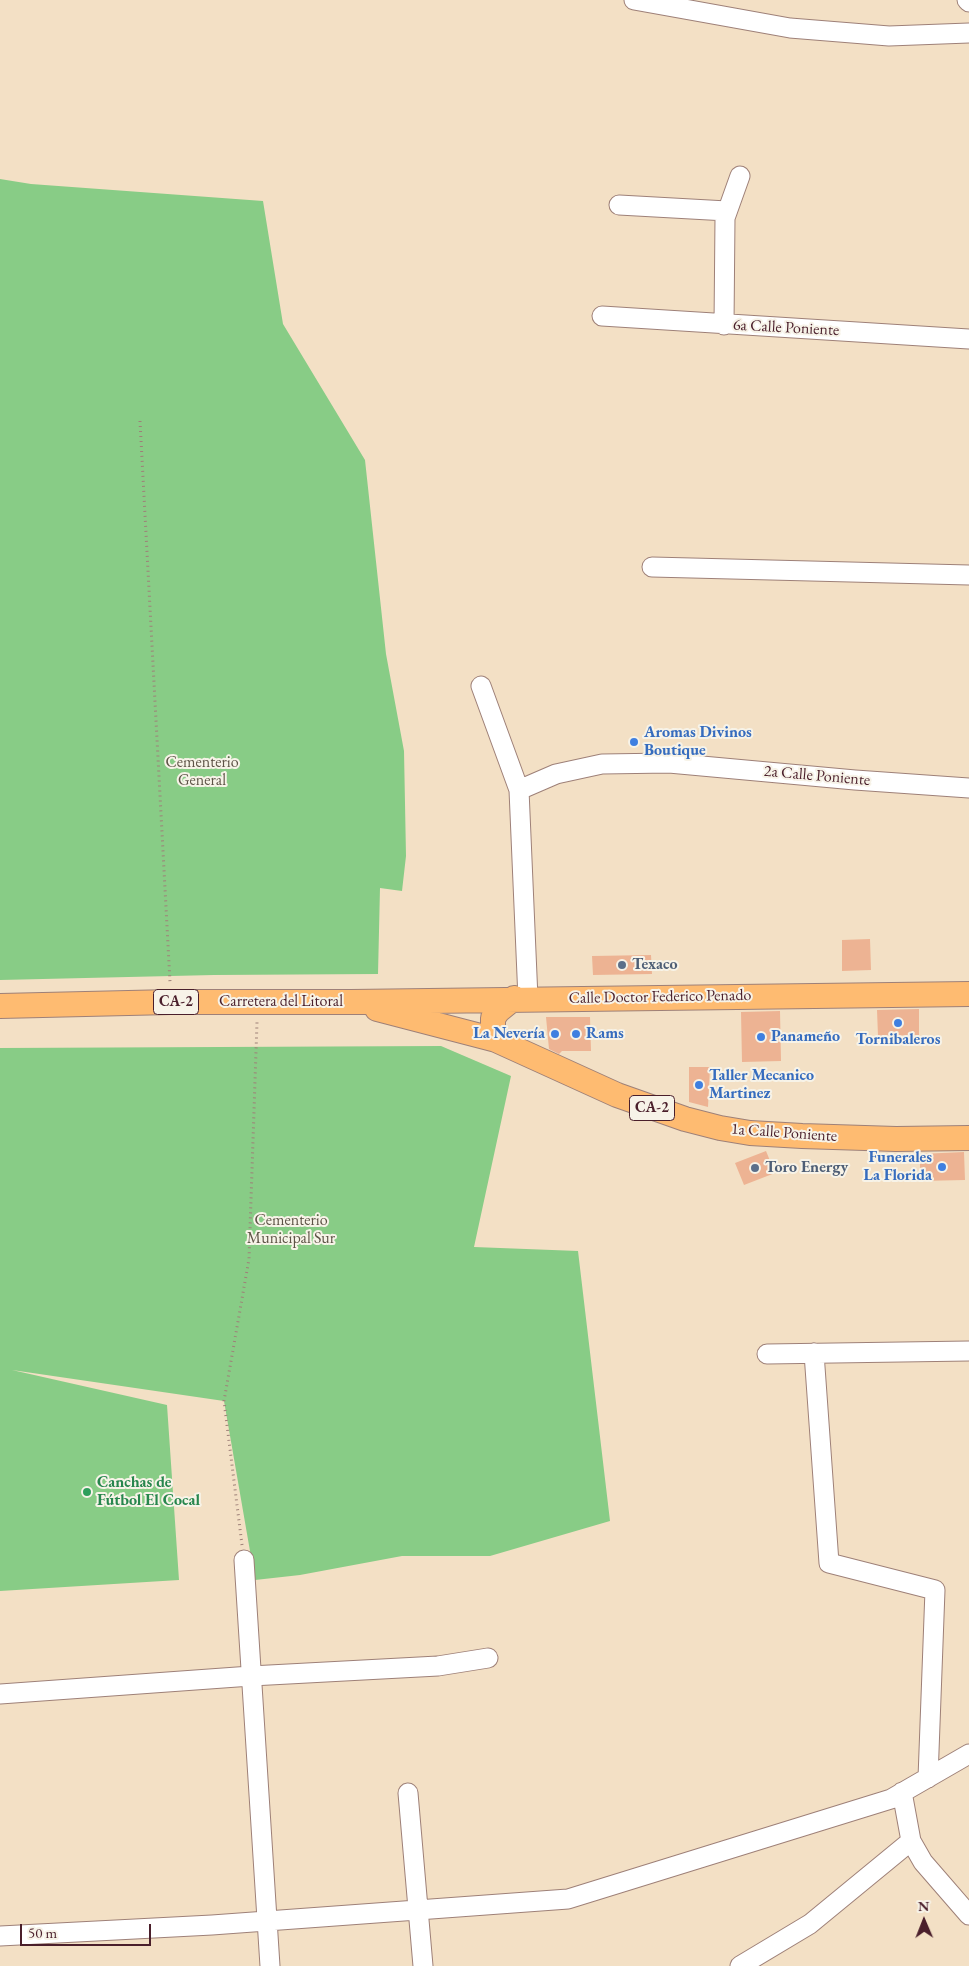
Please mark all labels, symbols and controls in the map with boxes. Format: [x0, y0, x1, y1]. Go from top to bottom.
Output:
street label: 6a Calle Poniente [732, 316, 840, 340]
place label: Aromas Divinos Boutique [644, 723, 752, 761]
marker: Aromas Divinos Boutique [628, 736, 640, 748]
park label: Cementerio General [165, 753, 239, 791]
street label: 2a Calle Poniente [763, 762, 871, 790]
place label: Texaco [632, 955, 678, 975]
marker: Texaco [616, 959, 628, 971]
street label: Calle Doctor Federico Penado [569, 986, 751, 1008]
road number: CA-2 [154, 990, 198, 1014]
street label: Carretera del Litoral [219, 992, 343, 1012]
marker: Tornibaleros [892, 1017, 904, 1029]
place label: La Nevería [473, 1024, 545, 1044]
place label: Rams [586, 1024, 624, 1044]
place label: Panameño [771, 1027, 840, 1047]
marker: La Nevería [549, 1028, 561, 1040]
marker: Rams [570, 1028, 582, 1040]
place label: Tornibaleros [856, 1030, 940, 1050]
marker: Panameño [755, 1031, 767, 1043]
place label: Taller Mecanico Martinez [709, 1066, 814, 1104]
marker: Taller Mecanico Martinez [693, 1079, 705, 1091]
road number: CA-2 [630, 1096, 674, 1120]
street label: 1a Calle Poniente [730, 1120, 838, 1146]
place label: Funerales La Florida [864, 1148, 932, 1186]
place label: Toro Energy [765, 1158, 848, 1178]
marker: Funerales La Florida [936, 1161, 948, 1173]
marker: Toro Energy [749, 1162, 761, 1174]
park label: Cementerio Municipal Sur [247, 1211, 335, 1249]
place label: Canchas de Fútbol El Cocal [97, 1473, 200, 1511]
marker: Canchas de Fútbol El Cocal [81, 1486, 93, 1498]
north arrow [899, 1896, 949, 1946]
text: N [918, 1897, 930, 1915]
scale bar [22, 1914, 154, 1946]
text: 50 m [28, 1923, 57, 1942]

